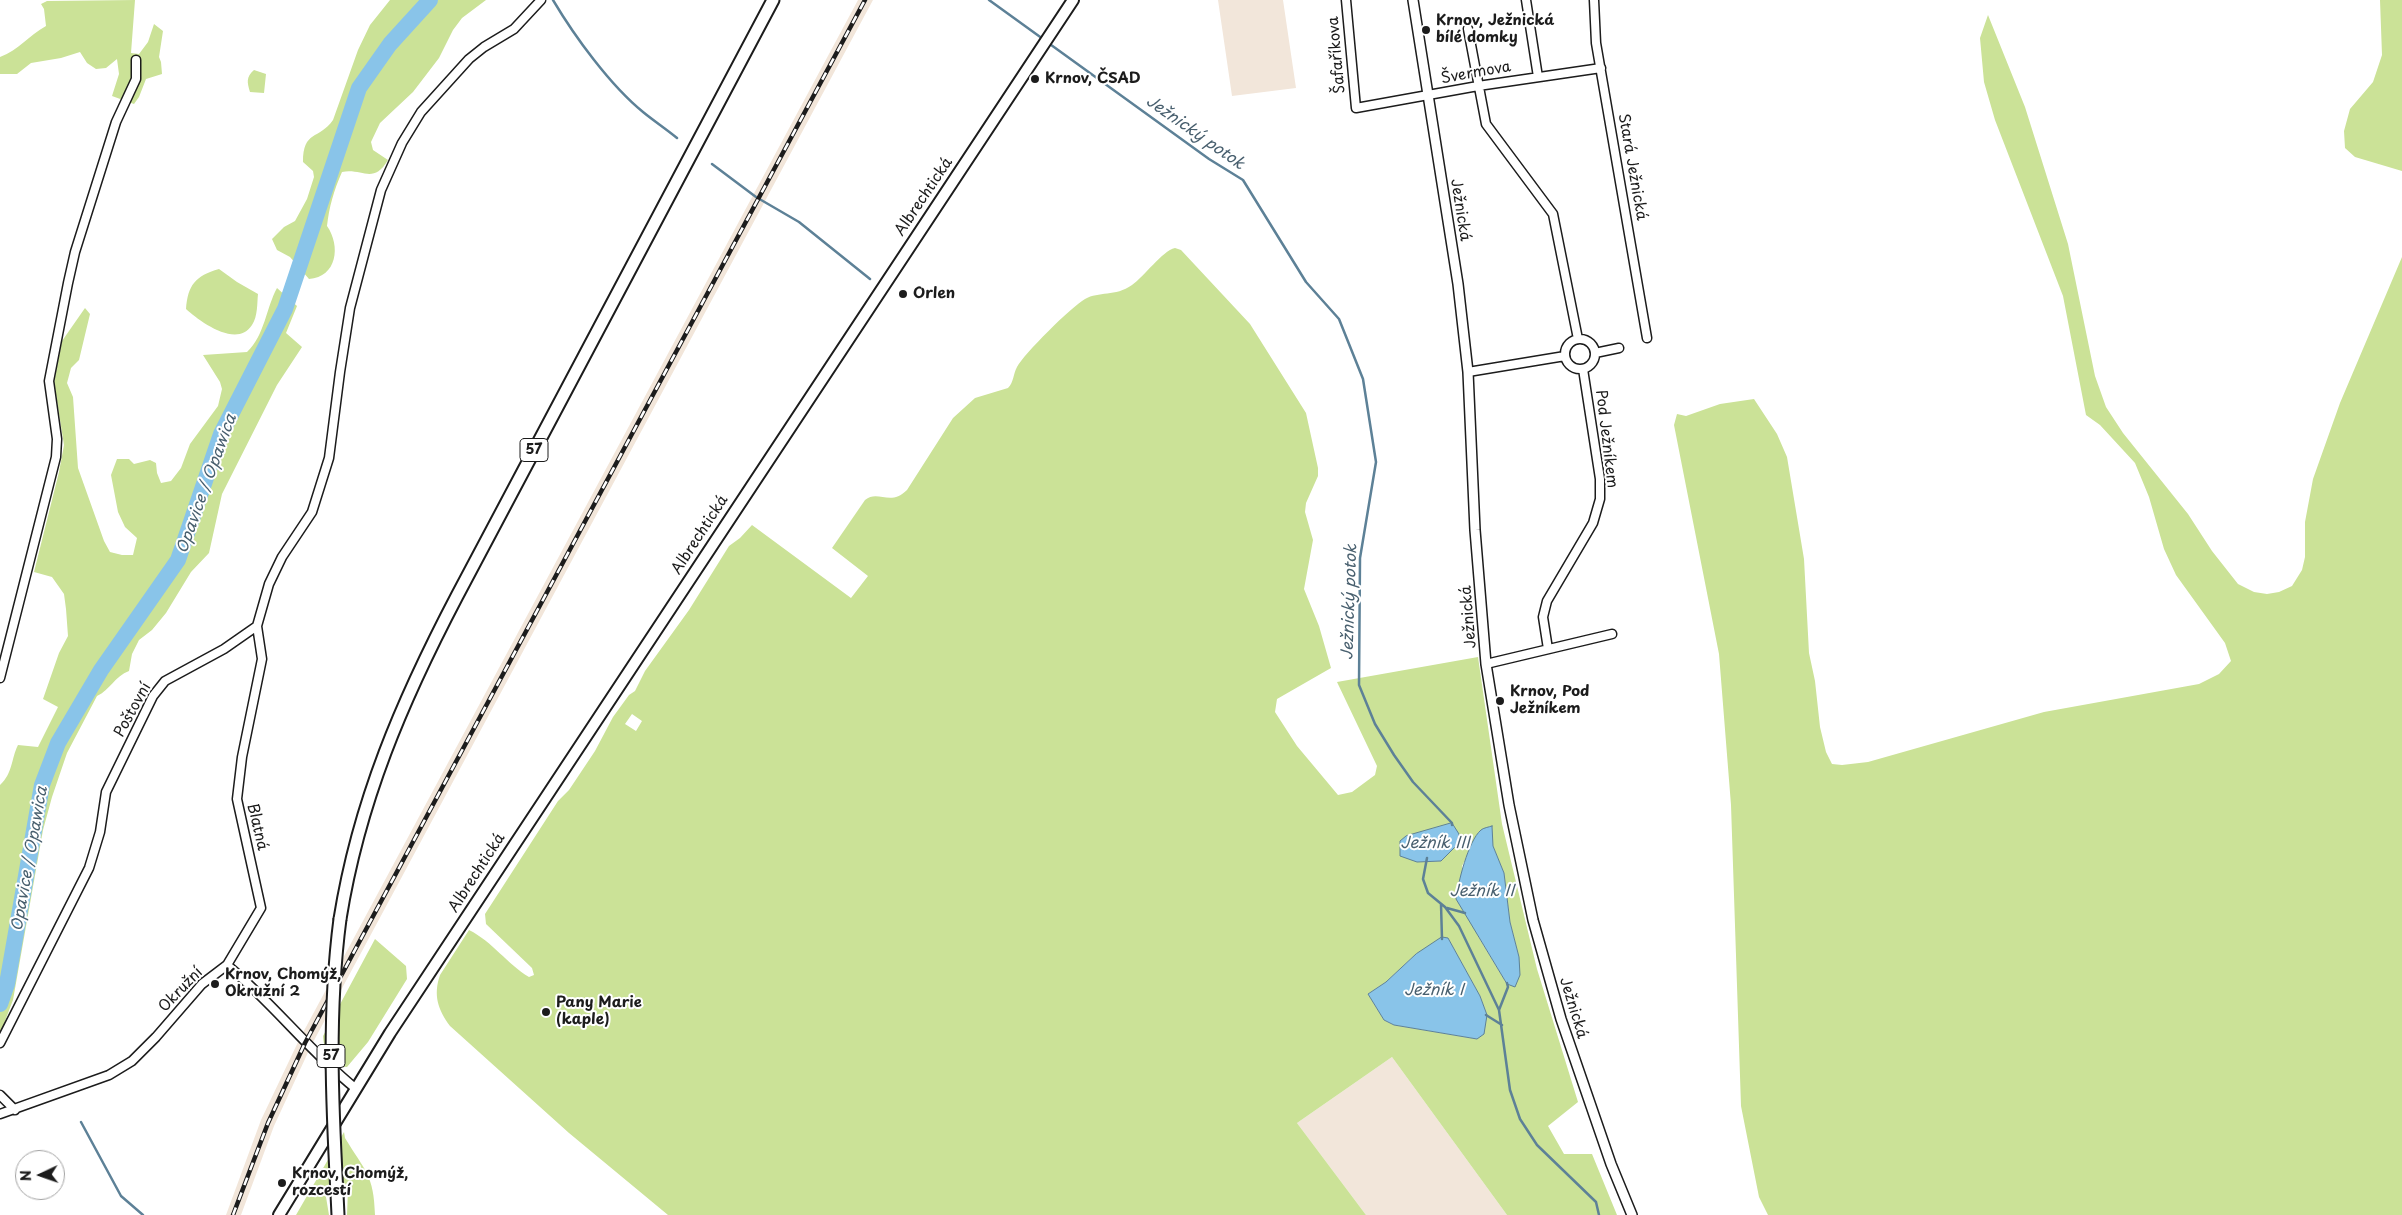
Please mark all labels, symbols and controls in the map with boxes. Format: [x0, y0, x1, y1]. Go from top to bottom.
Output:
place label: Krnov, Ježnická bílé domky [1436, 12, 1554, 47]
street label: Šafaříkova [1325, 16, 1349, 94]
marker: Krnov, Ježnická bílé domky [1420, 24, 1432, 36]
street label: Švermova [1440, 58, 1512, 88]
place label: Krnov, ČSAD [1045, 70, 1141, 88]
marker: Krnov, ČSAD [1029, 73, 1041, 85]
water label: Ježnický potok [1142, 92, 1248, 174]
street label: Stará Ježnická [1614, 112, 1650, 222]
street label: Albrechtická [891, 154, 957, 240]
street label: Ježnická [1446, 178, 1474, 242]
place label: Orlen [913, 285, 955, 303]
marker: Orlen [897, 288, 909, 300]
street label: Pod Ježníkem [1591, 389, 1621, 489]
water label: Opavice / Opawica [173, 412, 241, 556]
road number: 57 [520, 438, 548, 462]
street label: Albrechtická [668, 492, 732, 578]
water label: Ježnický potok [1338, 544, 1362, 660]
street label: Ježnická [1457, 585, 1481, 649]
street label: Poštovní [111, 680, 155, 740]
place label: Krnov, Pod Ježníkem [1510, 683, 1589, 718]
marker: Krnov, Pod Ježníkem [1494, 695, 1506, 707]
water label: Opavice / Opawica [8, 785, 52, 933]
street label: Blatná [243, 802, 271, 852]
street label: Albrechtická [445, 830, 509, 916]
water label: Ježník III [1400, 834, 1470, 854]
water label: Ježník II [1450, 882, 1514, 902]
street label: Okružní [155, 964, 207, 1016]
place label: Krnov, Chomýž, Okružní 2 [225, 966, 341, 1001]
street label: Ježnická [1555, 975, 1591, 1041]
marker: Krnov, Chomýž, Okružní 2 [209, 978, 221, 990]
water label: Ježník I [1404, 981, 1464, 1001]
place label: Pany Marie (kaple) [556, 994, 642, 1029]
marker: Pany Marie (kaple) [540, 1006, 552, 1018]
road number: 57 [317, 1044, 345, 1068]
north arrow [15, 1150, 65, 1200]
place label: Krnov, Chomýž, rozcestí [292, 1165, 408, 1200]
text: N [15, 1170, 36, 1182]
marker: Krnov, Chomýž, rozcestí [276, 1177, 288, 1189]

